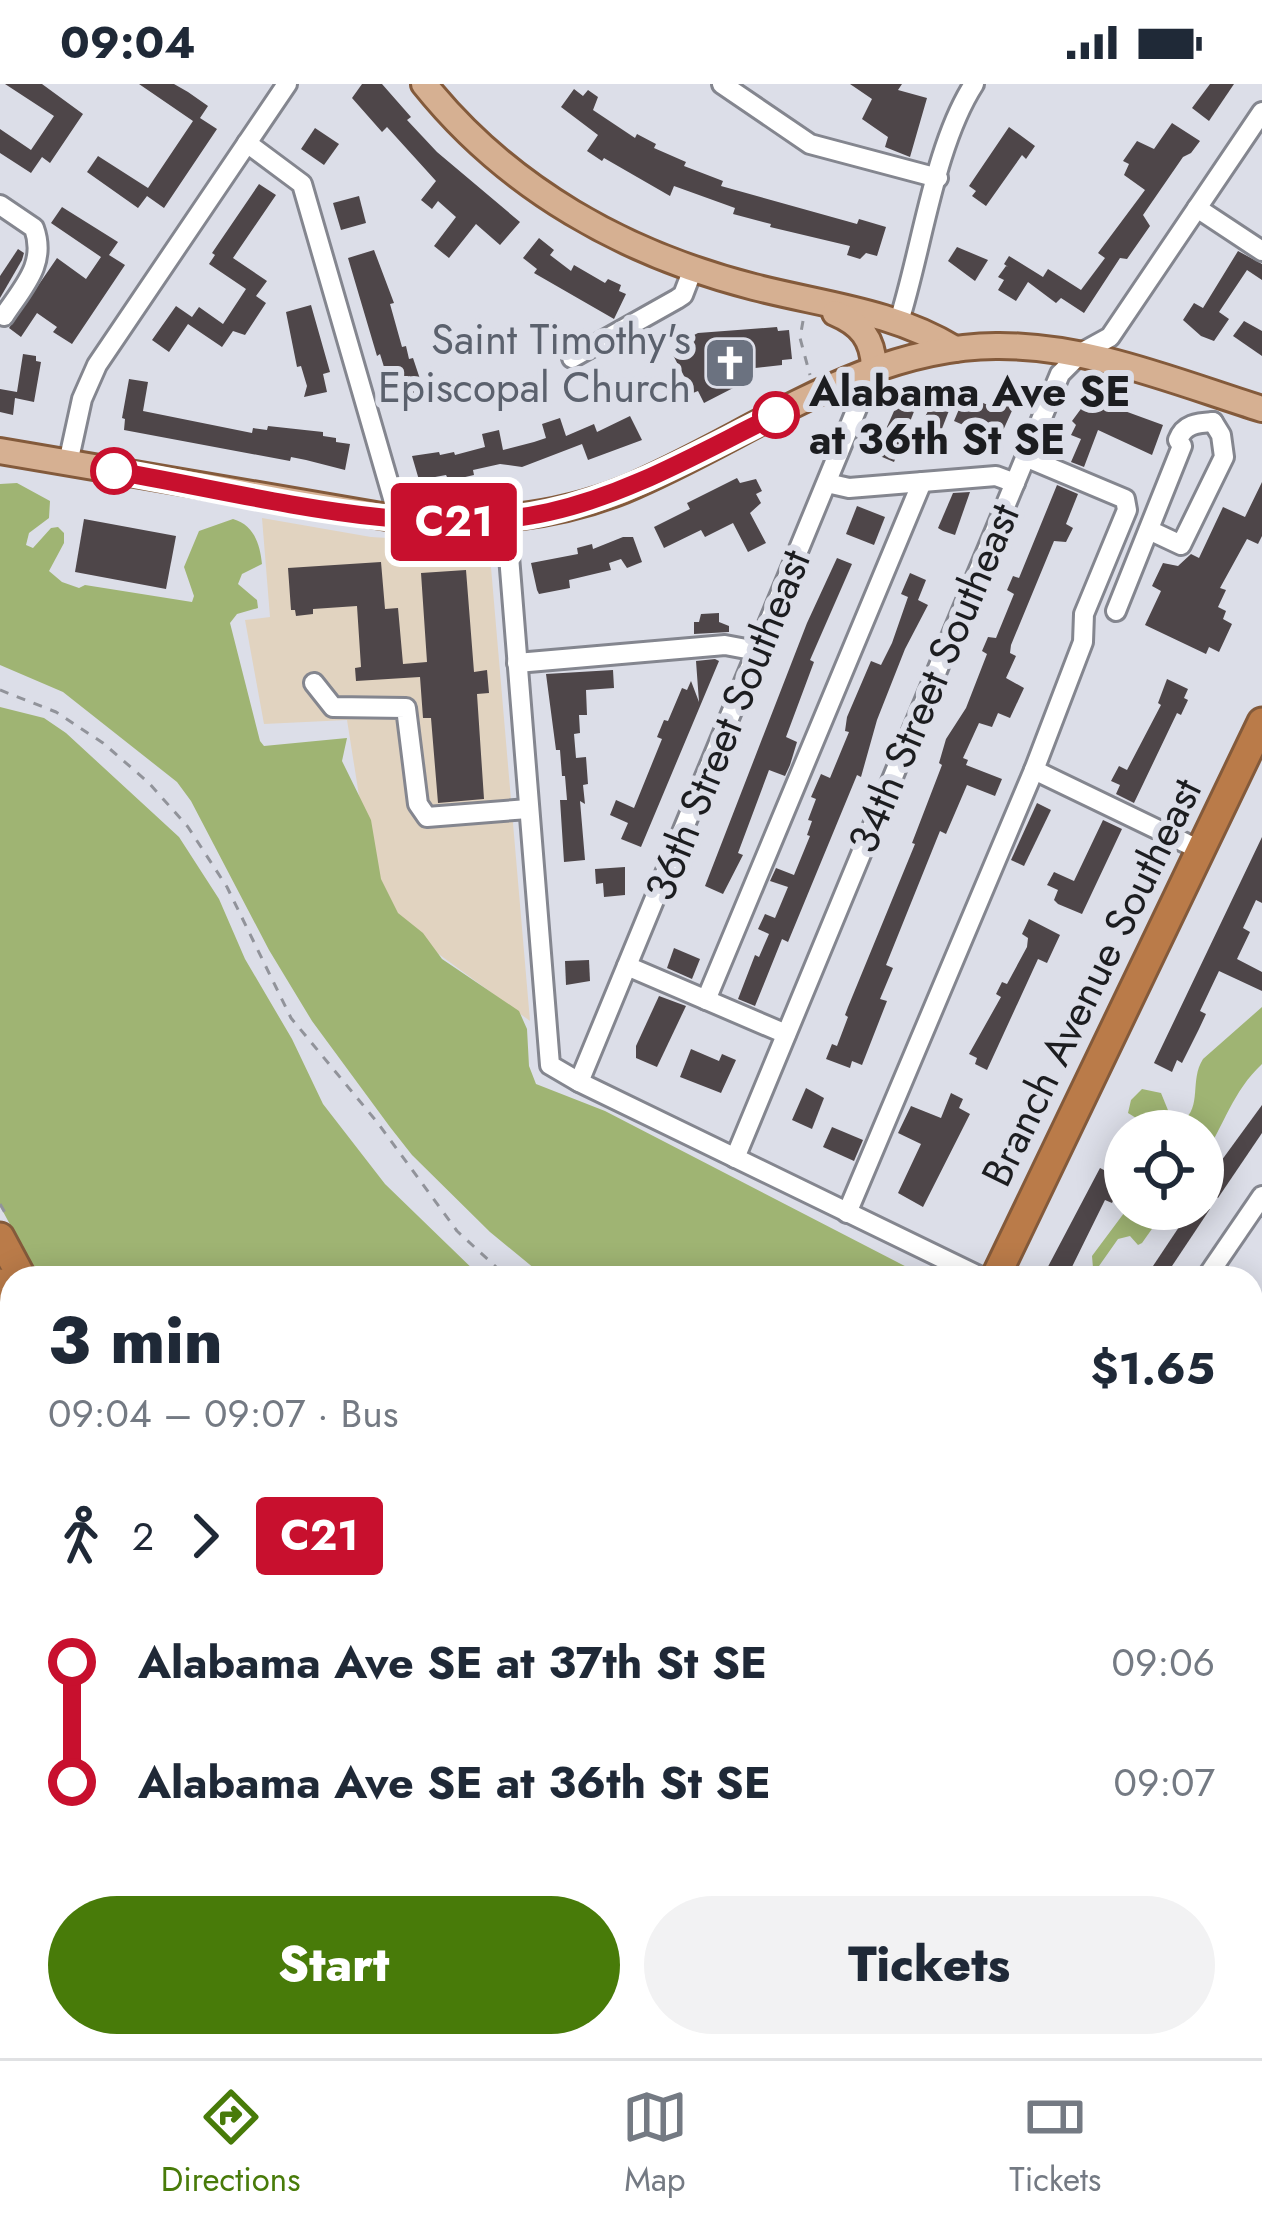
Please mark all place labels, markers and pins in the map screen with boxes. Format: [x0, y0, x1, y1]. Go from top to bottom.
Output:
place label: Saint Timothy's Episcopal Church [378, 309, 691, 418]
church icon: Saint Timothy's Episcopal Church [702, 335, 758, 391]
place label: Alabama Ave SE at 36th St SE [808, 361, 1131, 470]
marker: Alabama Ave SE at 36th St SE [754, 393, 798, 437]
unlabelled marker [92, 449, 136, 493]

